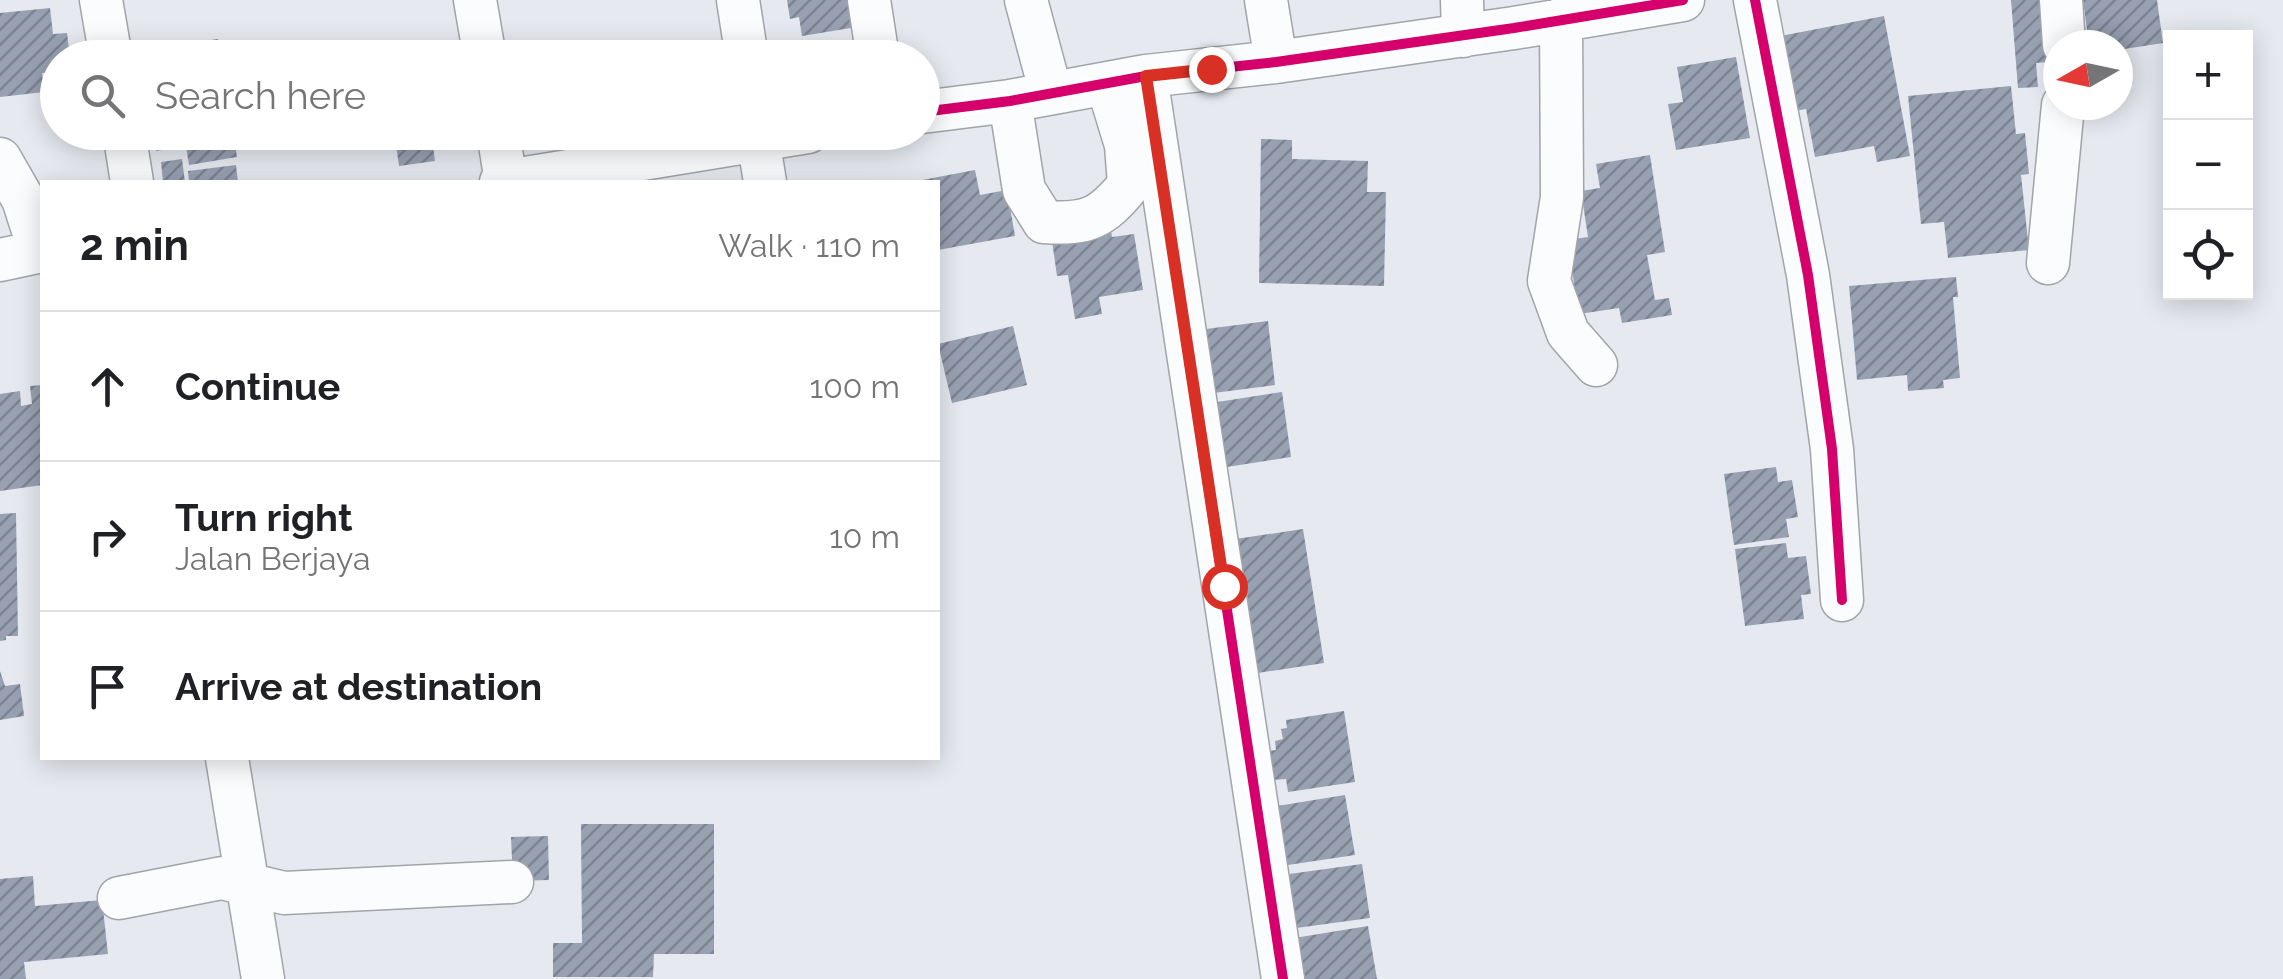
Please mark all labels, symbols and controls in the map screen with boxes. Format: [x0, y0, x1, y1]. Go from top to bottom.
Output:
north arrow [2043, 30, 2133, 120]
map controls [2163, 30, 2253, 300]
button: + [2163, 30, 2253, 120]
search box [40, 40, 940, 150]
route end [1189, 47, 1235, 93]
icon: search [75, 68, 130, 123]
text: Search here [155, 73, 366, 118]
button: − [2163, 120, 2253, 210]
button: locate [2163, 210, 2253, 300]
text: 2 min [80, 221, 189, 270]
text: Walk · 110 m [718, 227, 900, 264]
icon: ahead [80, 359, 135, 414]
text: Continue [175, 364, 340, 409]
text: 100 m [810, 368, 900, 405]
text: Turn right [175, 495, 352, 540]
icon: right [80, 509, 135, 564]
text: 10 m [829, 518, 900, 555]
text: Jalan Berjaya [175, 540, 370, 577]
route start [1202, 564, 1248, 610]
icon: arrive [80, 659, 135, 714]
text: Arrive at destination [175, 664, 542, 709]

